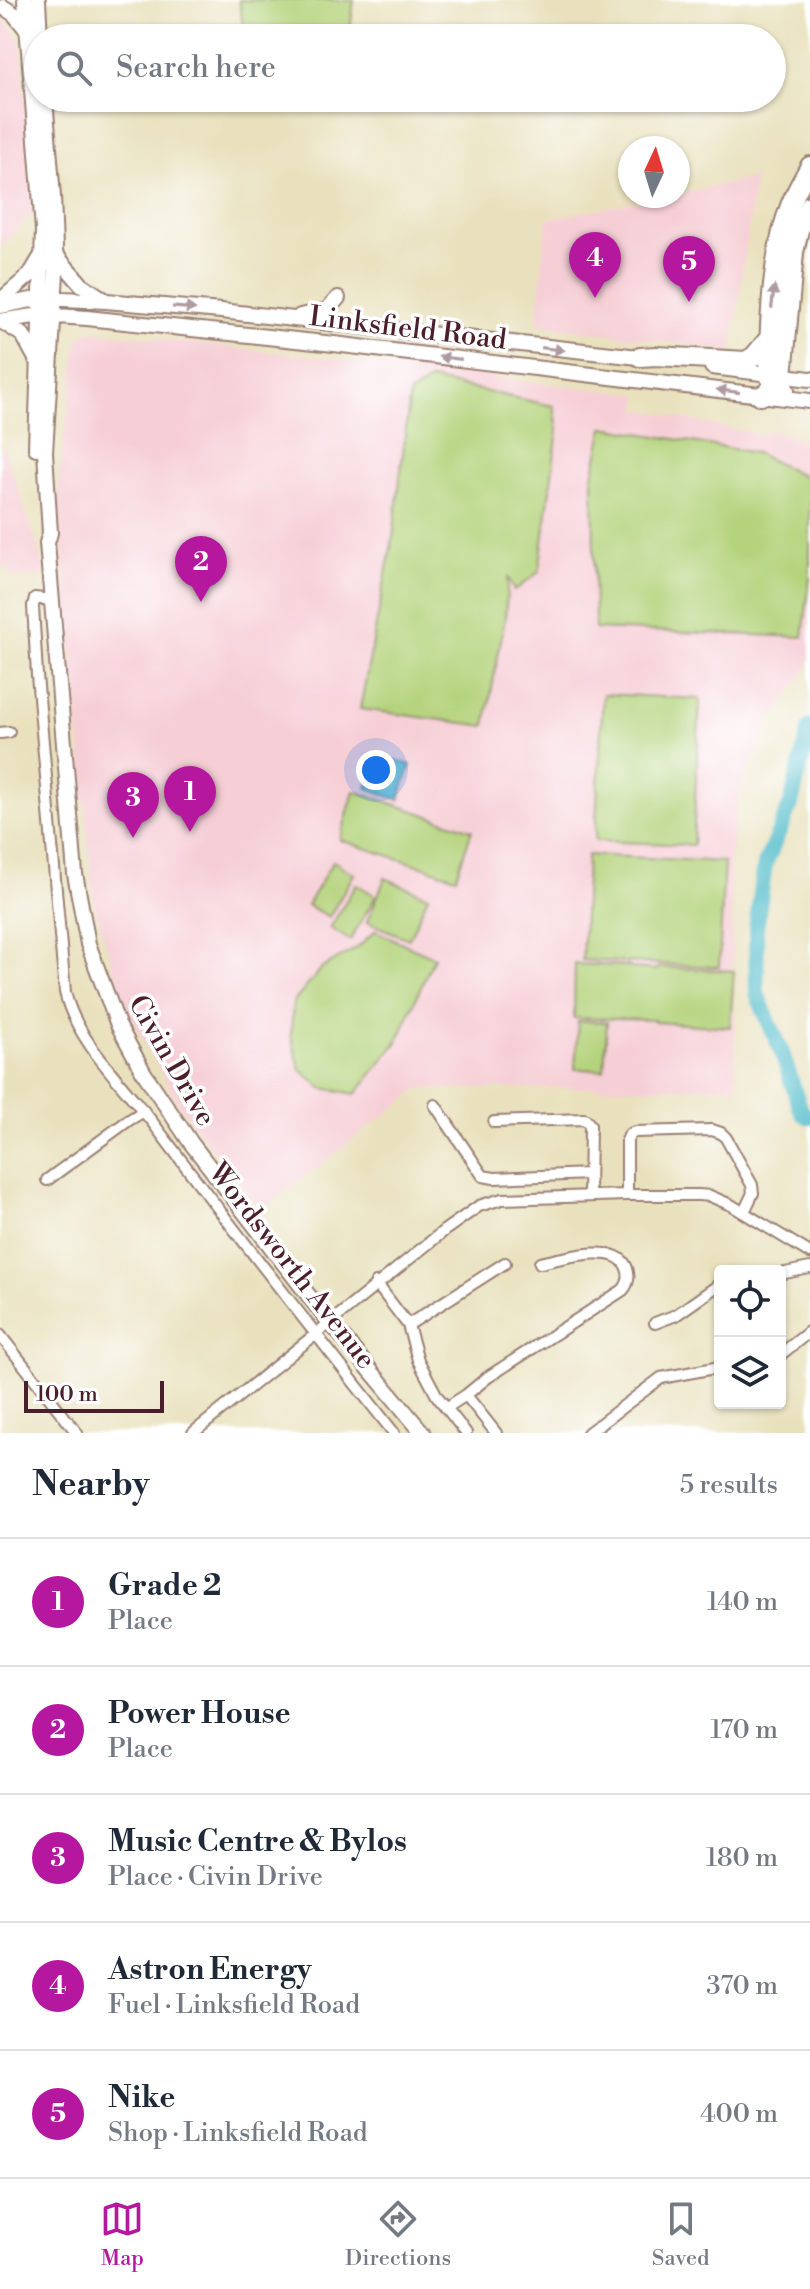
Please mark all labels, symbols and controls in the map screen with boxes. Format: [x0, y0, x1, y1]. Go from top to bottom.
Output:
search box [24, 24, 786, 112]
icon: search [52, 46, 96, 90]
text: Search here [116, 49, 276, 87]
north arrow [618, 136, 690, 208]
pin: 4 [569, 232, 621, 298]
pin: 5 [663, 236, 715, 302]
one-way arrow [767, 284, 780, 309]
street label: Linksfield Road [307, 299, 509, 358]
one-way arrow [172, 302, 197, 315]
one-way arrow [541, 343, 566, 356]
one-way arrow [437, 351, 462, 364]
one-way arrow [715, 384, 740, 397]
pin: 2 [175, 536, 227, 602]
your location [356, 750, 396, 790]
pin: 1 [164, 766, 216, 832]
pin: 3 [107, 772, 159, 838]
street label: Civin Drive [120, 989, 223, 1132]
street label: Wordsworth Avenue [200, 1155, 383, 1376]
map controls [714, 1265, 786, 1409]
button: locate [714, 1265, 786, 1337]
button: layers [714, 1337, 786, 1409]
scale bar [24, 1377, 164, 1413]
text: 100 m [36, 1381, 98, 1408]
text: Nearby [32, 1464, 150, 1506]
text: 5 results [680, 1469, 778, 1501]
text: Grade 2 [108, 1567, 221, 1605]
text: 1 [52, 1586, 64, 1618]
text: 140 m [707, 1586, 778, 1618]
text: Place [108, 1605, 173, 1637]
text: Power House [108, 1695, 291, 1733]
text: 2 [50, 1714, 66, 1746]
text: 170 m [710, 1714, 778, 1746]
text: Place [108, 1733, 173, 1765]
text: Music Centre & Bylos [108, 1823, 407, 1861]
text: 3 [50, 1842, 66, 1874]
text: 180 m [706, 1842, 778, 1874]
text: Place · Civin Drive [108, 1861, 323, 1893]
text: Astron Energy [108, 1951, 311, 1989]
text: 4 [49, 1970, 67, 2002]
text: 370 m [706, 1970, 778, 2002]
text: Fuel · Linksfield Road [108, 1989, 360, 2021]
text: Nike [108, 2079, 175, 2117]
text: 5 [50, 2098, 66, 2130]
text: 400 m [700, 2098, 778, 2130]
text: Shop · Linksfield Road [108, 2117, 368, 2149]
tab: Map [100, 2197, 144, 2272]
tab: Directions [345, 2197, 451, 2272]
tab: Saved [652, 2197, 710, 2272]

